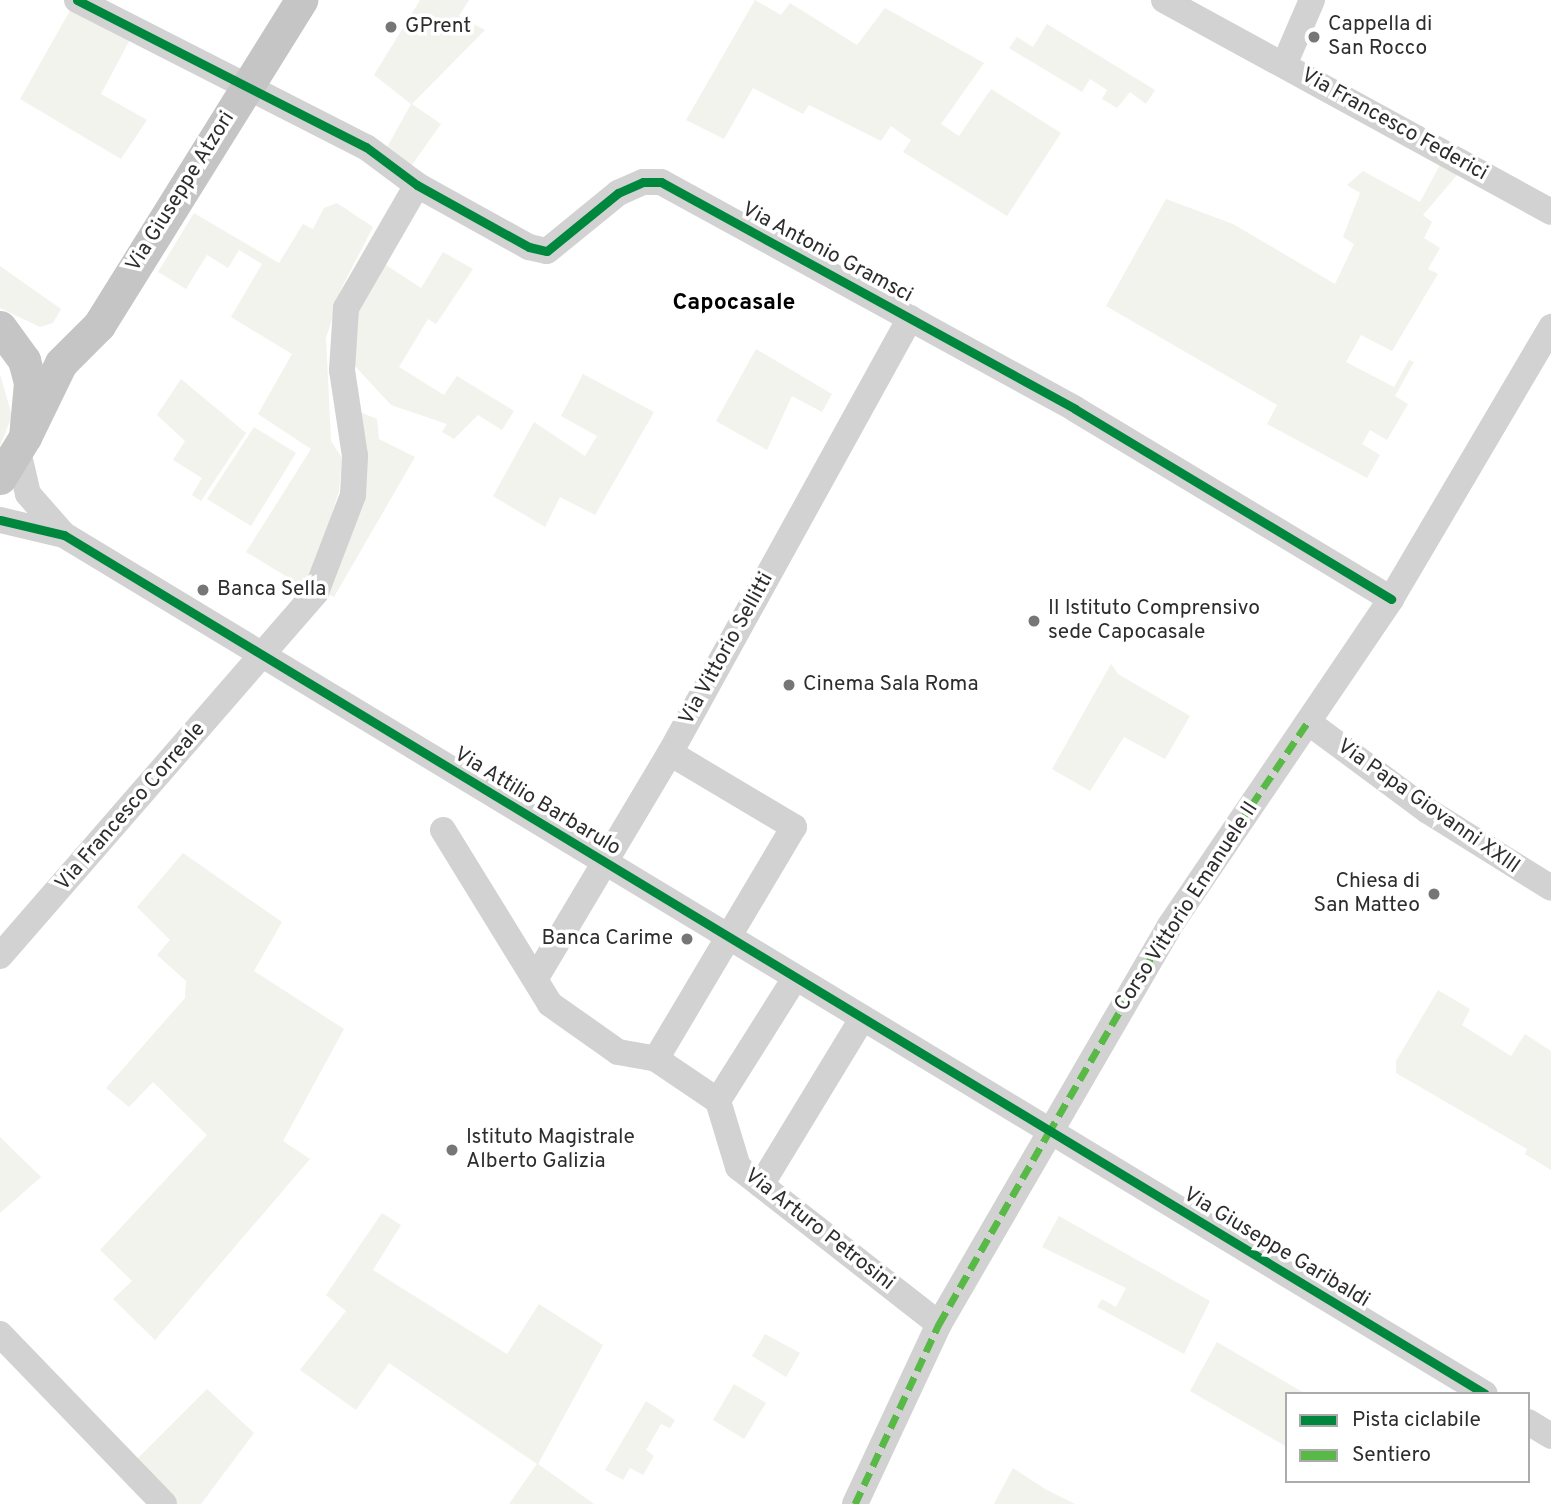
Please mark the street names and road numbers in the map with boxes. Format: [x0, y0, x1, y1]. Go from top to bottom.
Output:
street label: Via Francesco Federici [1296, 63, 1492, 187]
street label: Via Giuseppe Atzori [121, 107, 241, 277]
street label: Via Antonio Gramsci [737, 197, 917, 309]
street label: Via Vittorio Sellitti [674, 568, 780, 730]
street label: Via Francesco Correale [51, 718, 211, 896]
street label: Via Papa Giovanni XXIII [1332, 734, 1524, 880]
street label: Via Attilio Barbarulo [449, 742, 625, 862]
street label: Corso Vittorio Emanuele II [1110, 797, 1264, 1017]
street label: Via Arturo Petrosini [739, 1163, 899, 1297]
street label: Via Giuseppe Garibaldi [1178, 1182, 1374, 1314]

